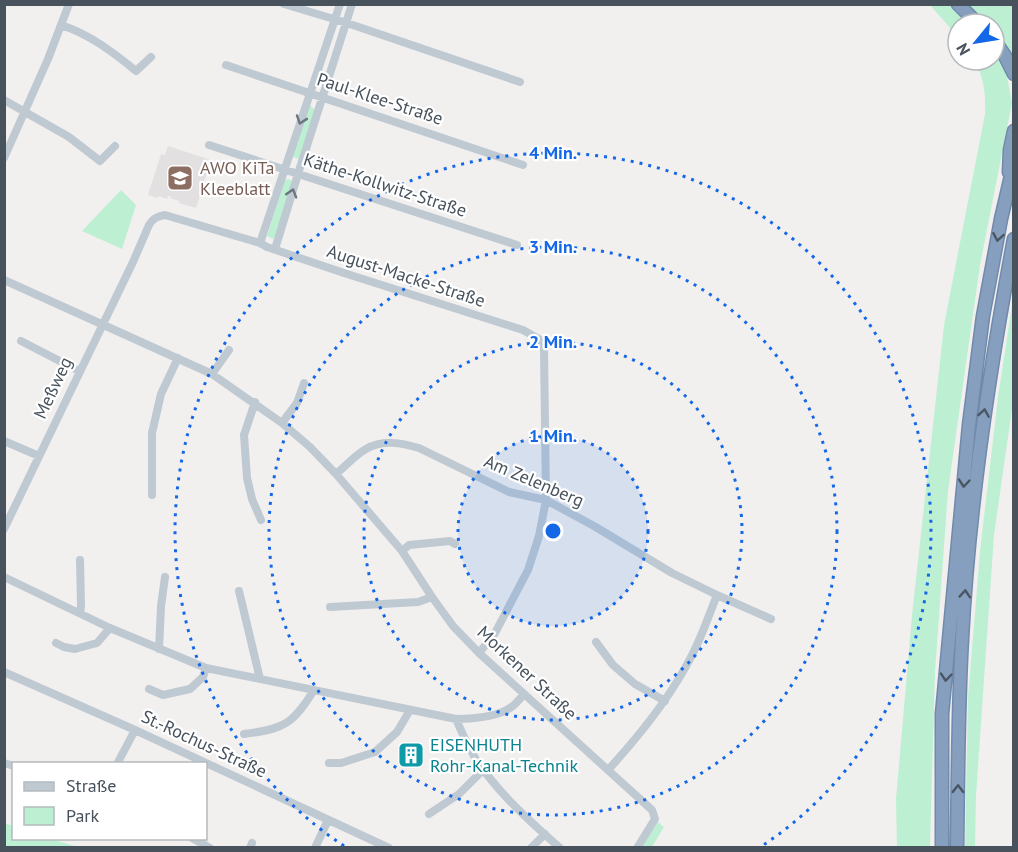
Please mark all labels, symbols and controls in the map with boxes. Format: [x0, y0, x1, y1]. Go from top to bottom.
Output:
north arrow [946, 12, 1006, 72]
text: N [952, 40, 974, 59]
street label: Paul-Klee-Straße [314, 67, 446, 130]
one-way arrow [296, 114, 309, 125]
text: 4 Min. [529, 141, 577, 164]
street label: Käthe-Kollwitz-Straße [301, 147, 470, 222]
place label: AWO KiTa Kleeblatt [200, 156, 275, 200]
school or university icon: AWO KiTa Kleeblatt [165, 163, 195, 193]
one-way arrow [285, 188, 297, 199]
one-way arrow [992, 232, 1005, 242]
text: 3 Min. [529, 235, 577, 258]
street label: August-Macke-Straße [324, 239, 488, 312]
text: 2 Min. [529, 330, 577, 353]
street label: Meßweg [28, 353, 77, 422]
one-way arrow [978, 408, 990, 418]
text: 1 Min. [529, 424, 577, 447]
street label: Am Zelenberg [481, 449, 588, 512]
one-way arrow [957, 479, 970, 488]
centre of rings [543, 521, 563, 541]
one-way arrow [959, 590, 972, 599]
street label: Morkener Straße [473, 621, 582, 725]
one-way arrow [940, 673, 953, 682]
street label: St.-Rochus-Straße [138, 704, 271, 783]
place label: EISENHUTH Rohr-Kanal-Technik [430, 733, 579, 777]
building icon: EISENHUTH Rohr-Kanal-Technik [396, 740, 426, 770]
legend [12, 762, 207, 840]
text: Straße [66, 774, 117, 797]
one-way arrow [952, 785, 964, 794]
text: Park [66, 804, 99, 827]

